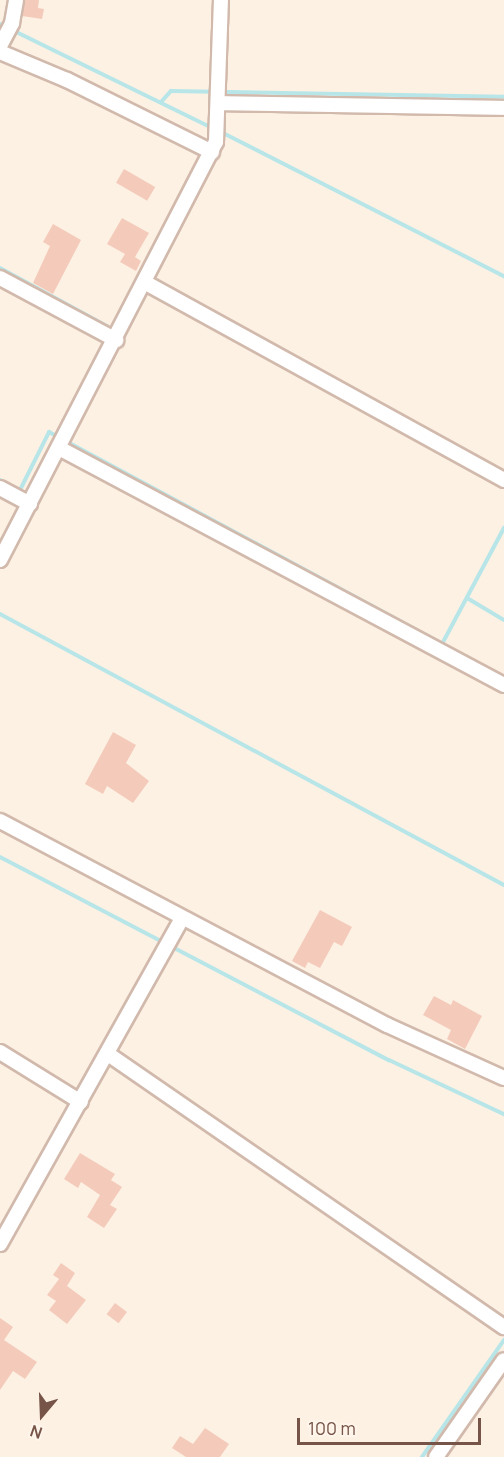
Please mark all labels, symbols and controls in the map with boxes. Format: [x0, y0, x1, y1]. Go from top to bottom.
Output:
north arrow [12, 1385, 72, 1445]
scale bar [300, 1406, 484, 1444]
text: 100 m [308, 1416, 356, 1440]
text: N [27, 1420, 45, 1444]

